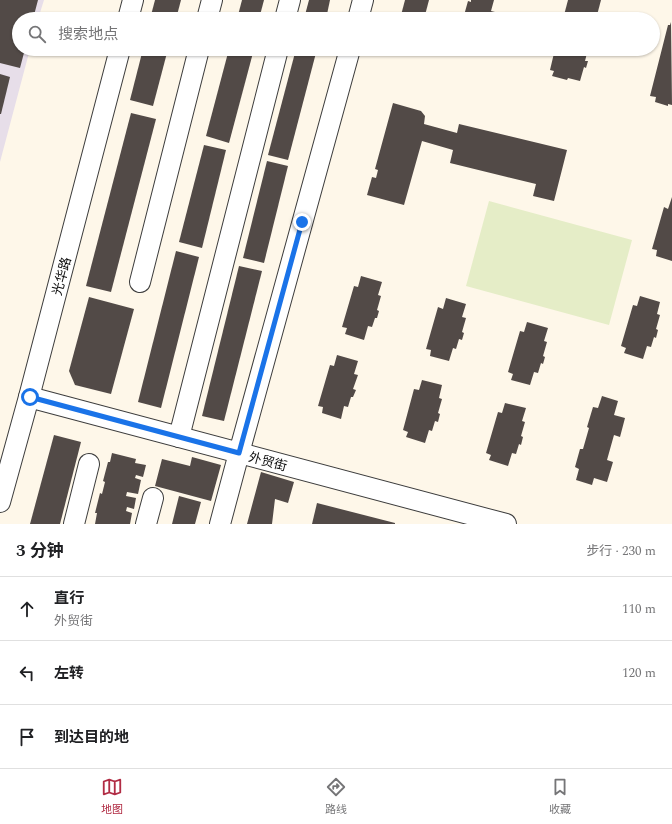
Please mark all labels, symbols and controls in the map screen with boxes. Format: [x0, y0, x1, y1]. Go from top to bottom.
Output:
search box [12, 12, 660, 56]
icon: search [26, 23, 48, 45]
text: 搜索地点 [58, 23, 118, 46]
route end [293, 213, 311, 231]
street label: 光华路 [47, 255, 77, 298]
route start [21, 388, 39, 406]
street label: 外贸街 [246, 447, 289, 477]
text: 3 分钟 [16, 538, 64, 564]
text: 步行 · 230 m [586, 541, 656, 561]
text: 直行 [54, 587, 84, 610]
icon: ahead [16, 598, 38, 620]
text: 110 m [622, 599, 656, 619]
text: 外贸街 [54, 611, 93, 631]
icon: left [16, 662, 38, 684]
text: 左转 [54, 662, 84, 685]
text: 120 m [622, 663, 656, 683]
icon: arrive [16, 726, 38, 748]
text: 到达目的地 [54, 726, 129, 749]
tab: 地图 [101, 776, 123, 818]
tab: 路线 [325, 776, 347, 818]
tab: 收藏 [549, 776, 571, 818]

